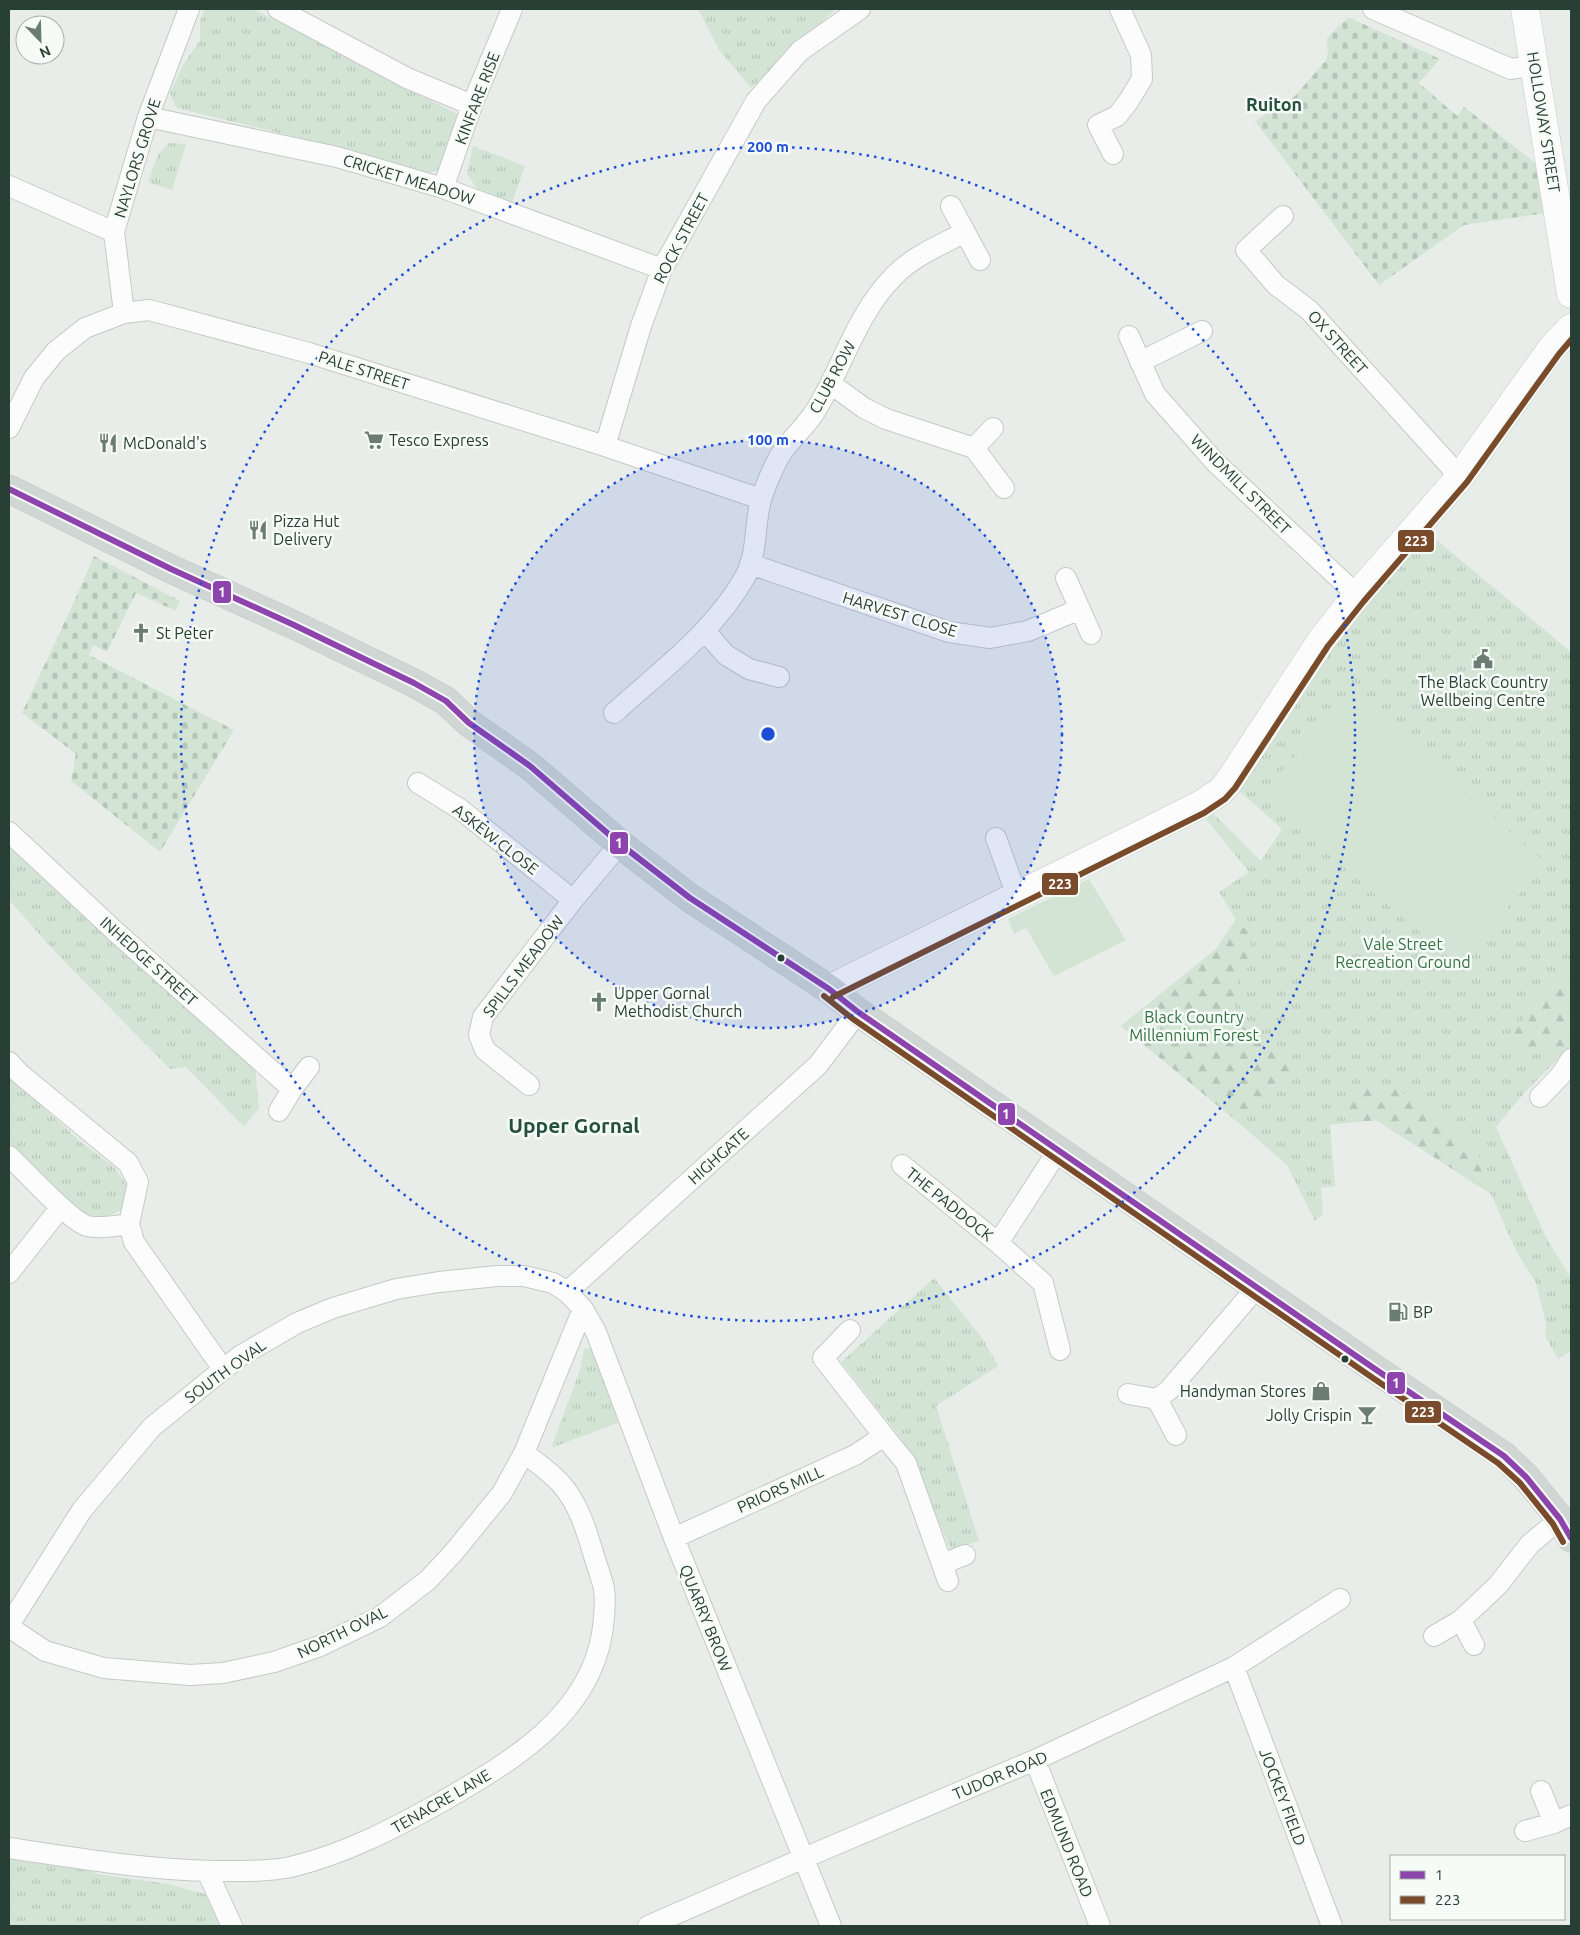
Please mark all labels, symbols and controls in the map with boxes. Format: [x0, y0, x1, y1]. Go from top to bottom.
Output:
north arrow [15, 15, 65, 65]
text: N [37, 43, 53, 61]
street label: KINFARE RISE [451, 49, 503, 147]
street label: HOLLOWAY STREET [1524, 50, 1564, 194]
district label: Ruiton [1246, 94, 1302, 114]
street label: NAYLORS GROVE [110, 96, 164, 220]
text: 200 m [747, 138, 789, 155]
street label: CRICKET MEADOW [341, 150, 477, 208]
street label: ROCK STREET [650, 190, 712, 286]
street label: OX STREET [1305, 306, 1371, 378]
street label: CLUB ROW [805, 337, 859, 416]
street label: PALE STREET [316, 347, 412, 393]
supermarket icon: Tesco Express [363, 429, 385, 451]
street label: WINDMILL STREET [1187, 430, 1295, 538]
place label: Tesco Express [389, 431, 489, 449]
text: 100 m [747, 431, 789, 448]
restaurant icon: McDonald's [97, 432, 119, 454]
place label: McDonald's [123, 434, 207, 452]
place label: Pizza Hut Delivery [273, 512, 340, 548]
restaurant icon: Pizza Hut Delivery [247, 519, 269, 541]
line badge: 223 [1397, 529, 1435, 553]
text: 223 [1404, 533, 1428, 549]
line badge: 1 [212, 580, 232, 604]
text: 1 [218, 584, 226, 600]
street label: HARVEST CLOSE [841, 588, 959, 640]
church icon: St Peter [130, 622, 152, 644]
place label: St Peter [156, 624, 214, 642]
public building icon: The Black Country Wellbeing Centre [1472, 648, 1494, 670]
place label: The Black Country Wellbeing Centre [1418, 673, 1548, 709]
centre of rings [759, 725, 777, 743]
street label: ASKEW CLOSE [450, 800, 542, 878]
line badge: 1 [609, 831, 629, 855]
text: 1 [615, 835, 623, 851]
line badge: 223 [1041, 872, 1079, 896]
text: 223 [1048, 876, 1072, 892]
street label: SPILLS MEADOW [479, 911, 567, 1020]
street label: INHEDGE STREET [97, 913, 201, 1009]
park label: Vale Street Recreation Ground [1335, 935, 1471, 971]
unlabelled marker [776, 953, 786, 963]
place label: Upper Gornal Methodist Church [614, 984, 742, 1020]
church icon: Upper Gornal Methodist Church [588, 991, 610, 1013]
park label: Black Country Millennium Forest [1129, 1008, 1260, 1044]
line badge: 1 [997, 1102, 1016, 1126]
text: 1 [1002, 1106, 1010, 1122]
district label: Upper Gornal [508, 1113, 640, 1137]
street label: HIGHGATE [684, 1124, 752, 1188]
street label: THE PADDOCK [903, 1163, 997, 1245]
fuel station icon: BP [1387, 1301, 1409, 1323]
place label: BP [1413, 1303, 1433, 1321]
street label: SOUTH OVAL [181, 1336, 269, 1406]
unlabelled marker [1340, 1354, 1350, 1364]
line badge: 1 [1386, 1371, 1406, 1395]
text: 1 [1392, 1375, 1400, 1391]
shop icon: Handyman Stores [1310, 1380, 1332, 1402]
place label: Handyman Stores [1180, 1382, 1306, 1400]
line badge: 223 [1404, 1400, 1442, 1424]
bar icon: Jolly Crispin [1356, 1404, 1378, 1426]
text: 223 [1411, 1404, 1435, 1420]
place label: Jolly Crispin [1266, 1406, 1352, 1424]
street label: PRIORS MILL [734, 1462, 826, 1516]
street label: QUARRY BROW [676, 1562, 736, 1674]
street label: NORTH OVAL [294, 1603, 390, 1661]
street label: JOCKEY FIELD [1256, 1746, 1310, 1848]
street label: TUDOR ROAD [950, 1747, 1050, 1803]
street label: TENACRE LANE [388, 1765, 494, 1837]
street label: EDMUND ROAD [1037, 1786, 1097, 1900]
legend [1390, 1855, 1565, 1920]
text: 1 [1435, 1866, 1443, 1883]
text: 223 [1435, 1891, 1460, 1908]

